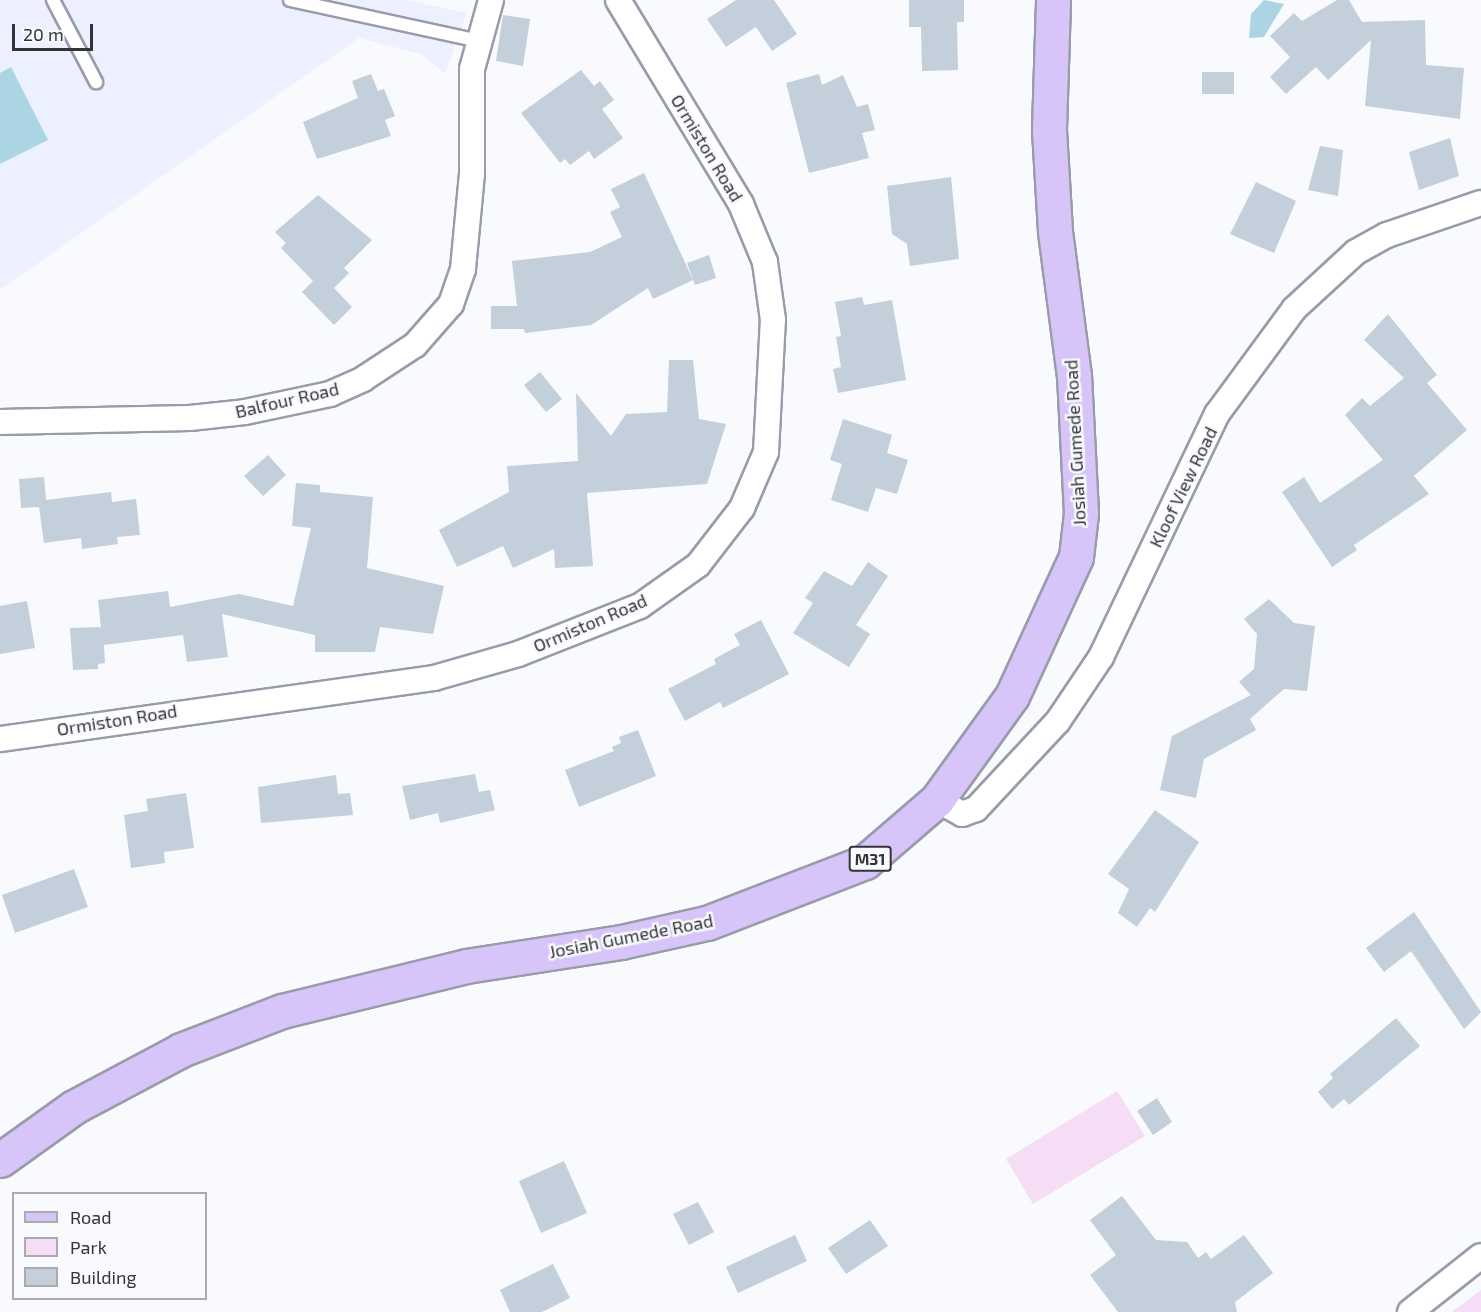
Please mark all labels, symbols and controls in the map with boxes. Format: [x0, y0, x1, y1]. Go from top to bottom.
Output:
scale bar [15, 12, 96, 50]
text: 20 m [23, 23, 64, 45]
street label: Ormiston Road [666, 90, 748, 206]
street label: Josiah Gumede Road [1060, 359, 1090, 527]
street label: Balfour Road [233, 378, 341, 422]
street label: Kloof View Road [1144, 423, 1222, 551]
street label: Ormiston Road [530, 589, 650, 657]
street label: Ormiston Road [55, 700, 179, 740]
road number: M31 [848, 846, 892, 872]
street label: Josiah Gumede Road [547, 909, 715, 963]
legend [12, 1192, 207, 1300]
text: Road [70, 1206, 111, 1228]
text: Park [70, 1236, 107, 1258]
text: Building [70, 1266, 137, 1288]

